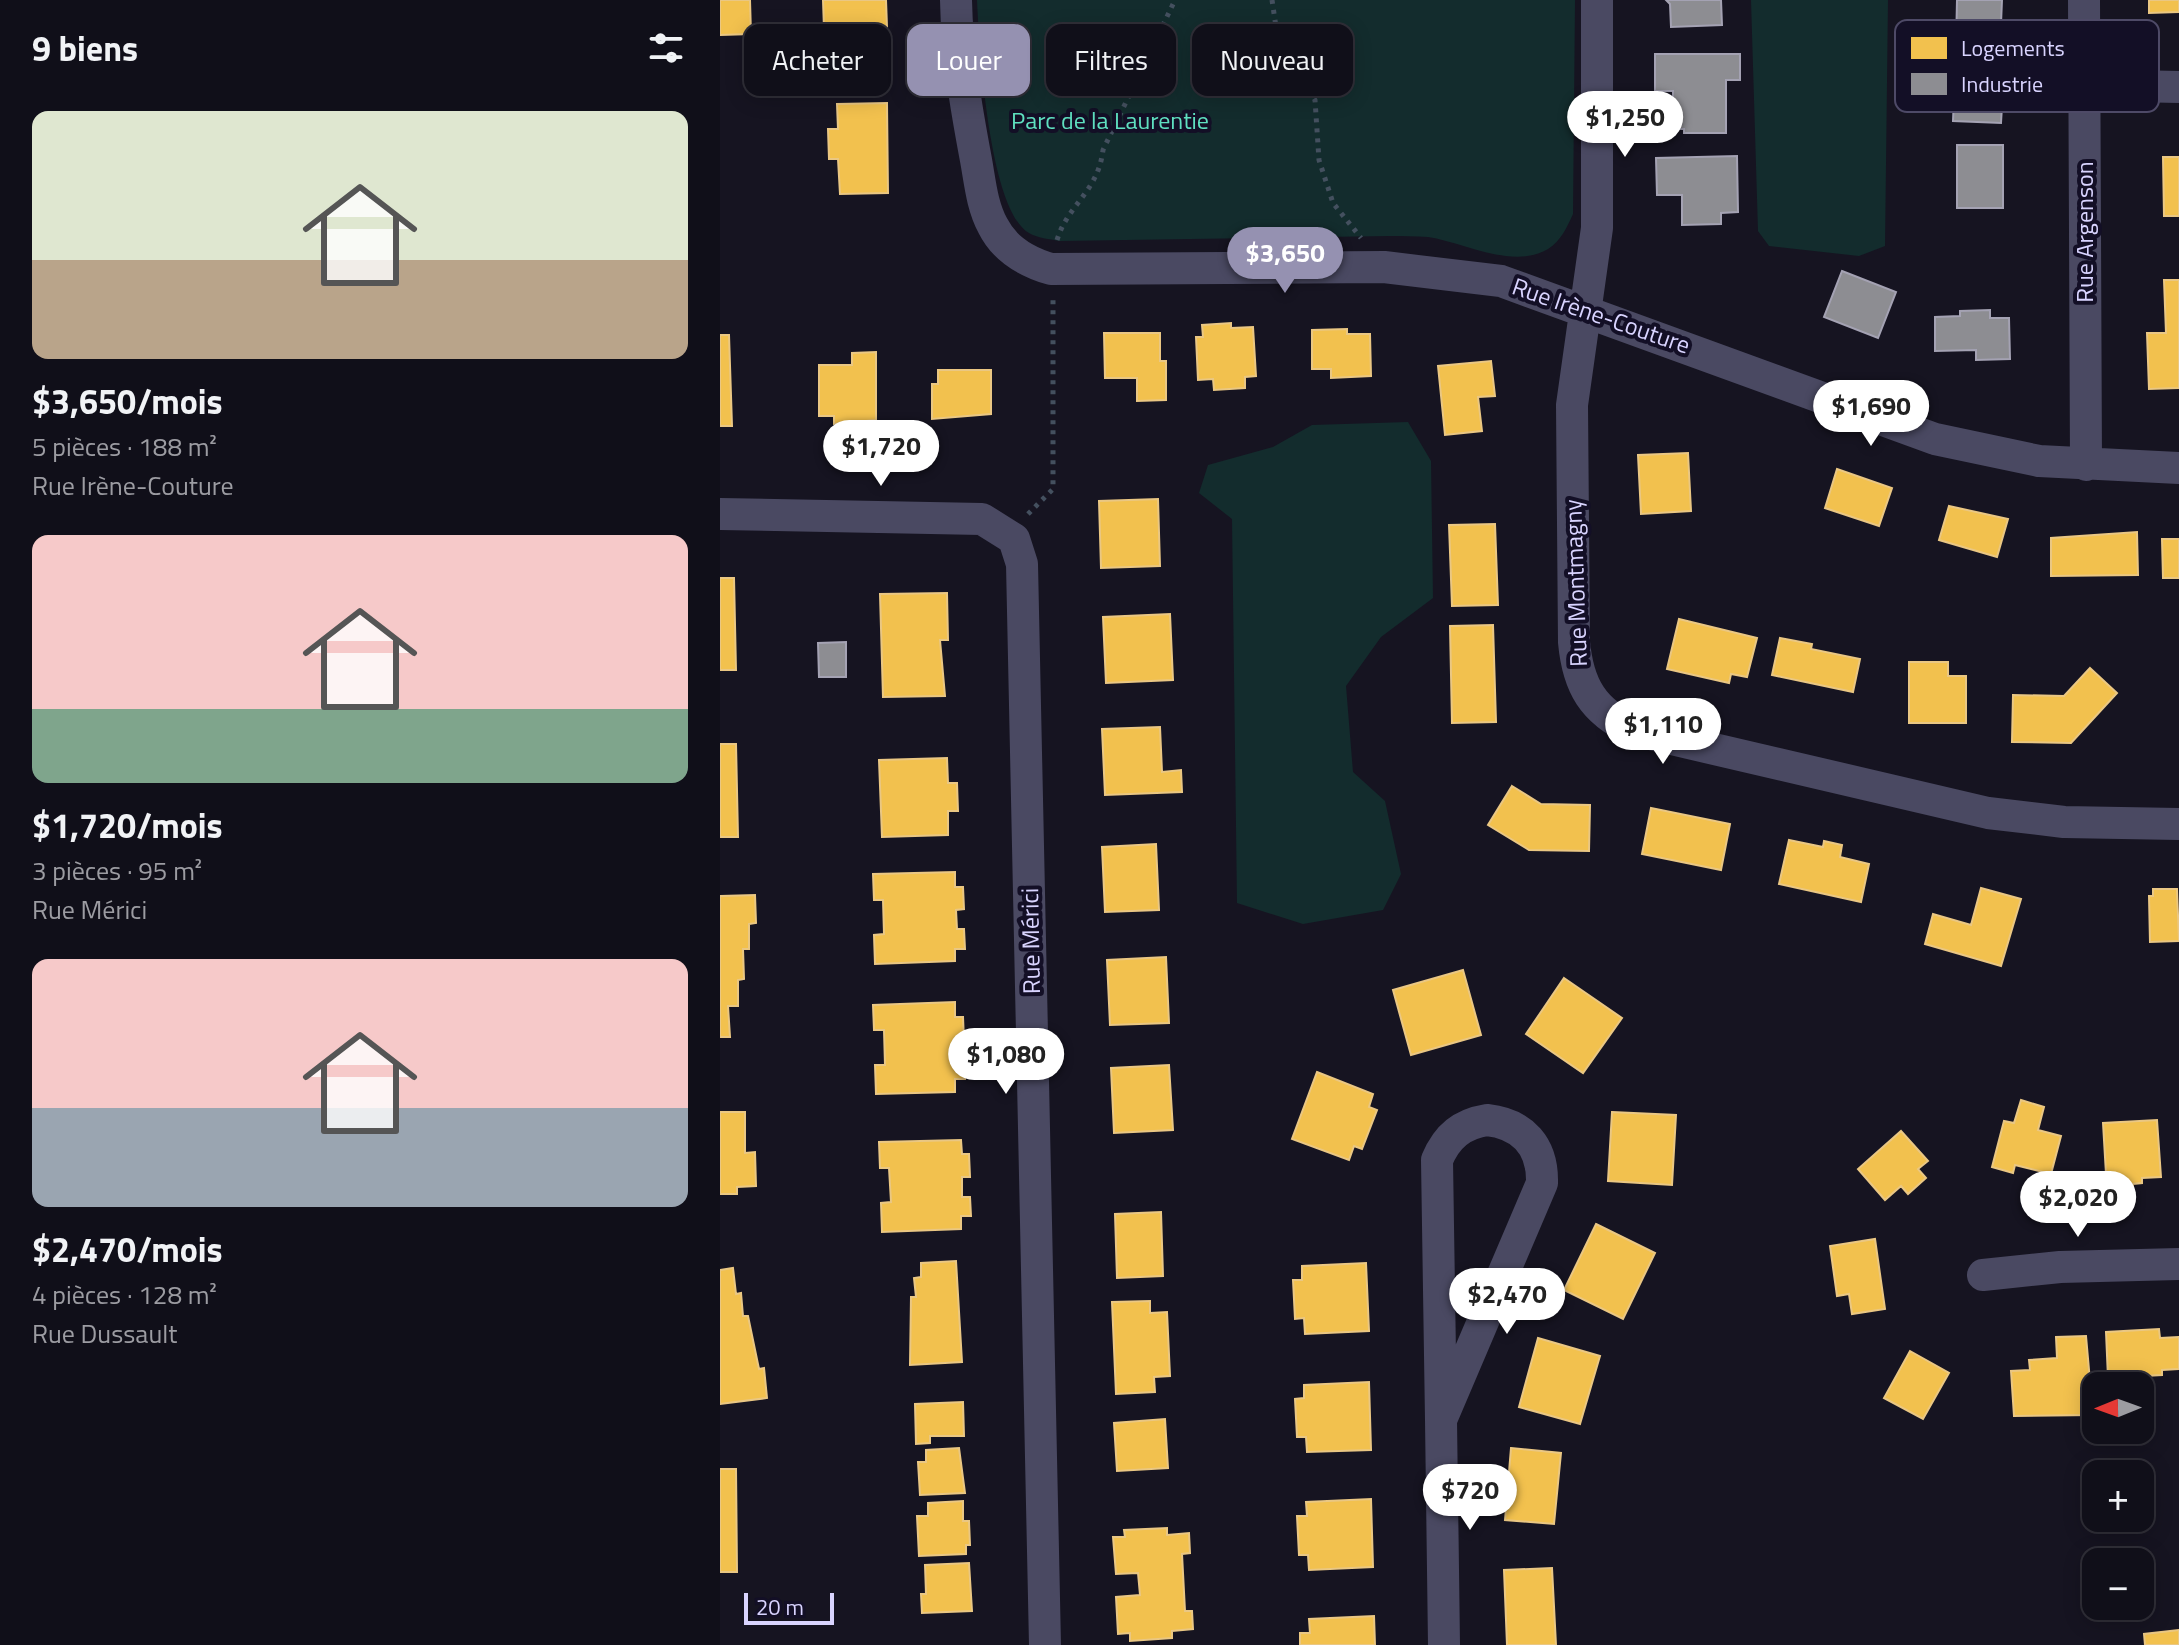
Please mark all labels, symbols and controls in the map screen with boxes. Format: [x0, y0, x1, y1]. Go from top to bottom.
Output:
legend [1895, 20, 2159, 112]
text: 9 biens [32, 22, 138, 74]
chip: Acheter [744, 24, 891, 96]
chip: Louer [907, 24, 1030, 96]
chip: Filtres [1046, 24, 1176, 96]
chip: Nouveau [1192, 24, 1353, 96]
icon: filters [644, 26, 688, 70]
text: Logements [1961, 31, 2065, 65]
text: Industrie [1961, 67, 2043, 101]
pin: $1,250 [1560, 91, 1690, 159]
text: $1,250 [1585, 97, 1665, 136]
park label: Parc de la Laurentie [1011, 102, 1209, 138]
street label: Rue Argenson [2066, 161, 2102, 303]
icon: home [288, 163, 432, 307]
pin: $3,650 [1220, 227, 1350, 295]
text: $3,650 [1245, 233, 1325, 272]
street label: Rue Irène-Couture [1508, 268, 1695, 362]
text: $3,650/mois [32, 375, 223, 427]
pin: $1,690 [1806, 380, 1936, 448]
text: $1,690 [1831, 386, 1911, 425]
pin: $1,720 [816, 420, 946, 488]
text: $1,720 [841, 426, 921, 465]
text: 5 pièces · 188 m² [32, 427, 217, 466]
text: Rue Irène-Couture [32, 466, 234, 505]
street label: Rue Montmagny [1554, 498, 1596, 667]
icon: home [288, 587, 432, 731]
pin: $1,110 [1598, 698, 1728, 766]
text: $1,110 [1623, 704, 1703, 743]
text: $1,720/mois [32, 799, 223, 851]
text: 3 pièces · 95 m² [32, 851, 202, 890]
street label: Rue Mérici [1011, 888, 1049, 994]
text: Rue Mérici [32, 890, 147, 929]
icon: home [288, 1011, 432, 1155]
pin: $1,080 [941, 1028, 1071, 1096]
text: $1,080 [966, 1034, 1046, 1073]
pin: $2,020 [2013, 1171, 2143, 1239]
text: $2,020 [2038, 1177, 2118, 1216]
text: $2,470/mois [32, 1223, 223, 1275]
pin: $2,470 [1442, 1268, 1572, 1336]
text: $2,470 [1467, 1274, 1547, 1313]
text: 4 pièces · 128 m² [32, 1275, 217, 1314]
text: Rue Dussault [32, 1314, 177, 1353]
north arrow [2082, 1372, 2154, 1444]
map controls [2082, 1372, 2154, 1620]
button: + [2082, 1460, 2154, 1532]
pin: $720 [1423, 1464, 1517, 1532]
text: $720 [1441, 1470, 1499, 1509]
button: − [2082, 1548, 2154, 1620]
scale bar [744, 1589, 834, 1625]
text: 20 m [756, 1590, 804, 1624]

